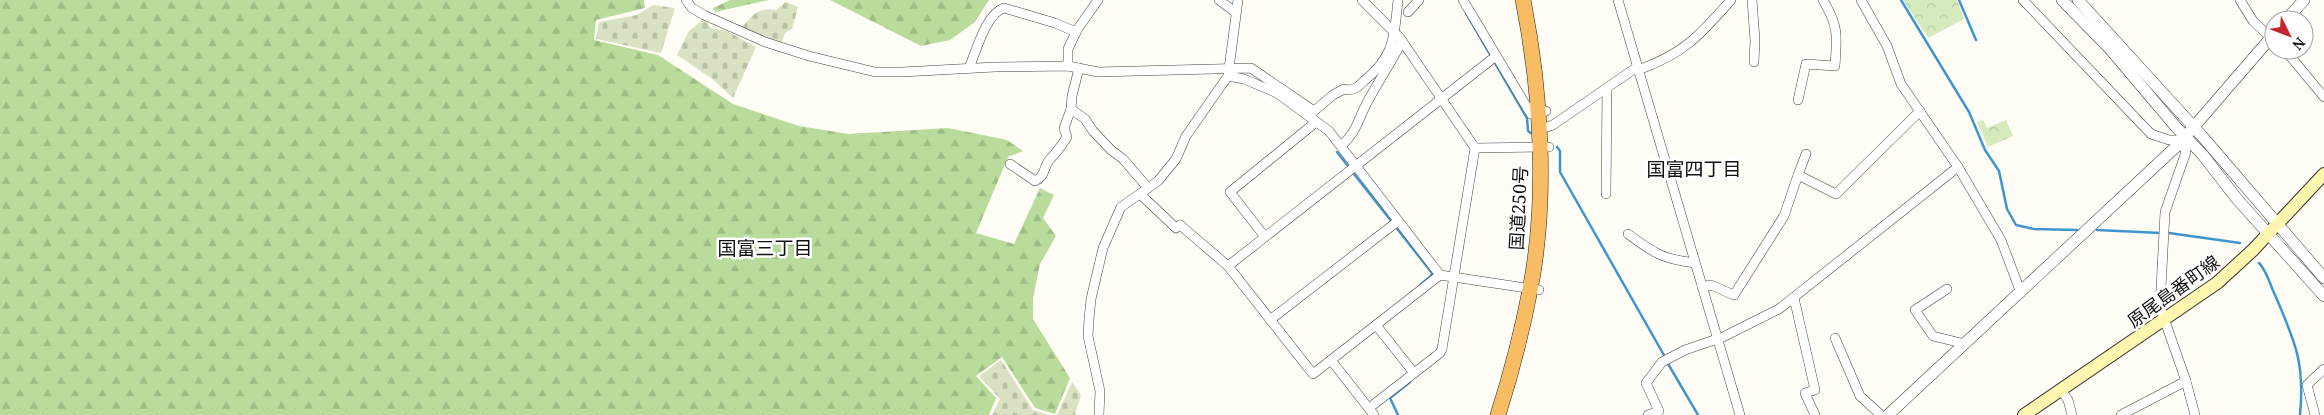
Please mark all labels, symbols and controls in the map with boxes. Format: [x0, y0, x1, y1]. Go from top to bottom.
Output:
north arrow [2264, 10, 2314, 60]
text: N [2288, 34, 2310, 54]
district label: 国富四丁目 [1646, 156, 1742, 182]
street label: 国道250号 [1504, 165, 1532, 251]
district label: 国富三丁目 [717, 235, 813, 261]
street label: 原尾島番町線 [2122, 250, 2224, 332]

